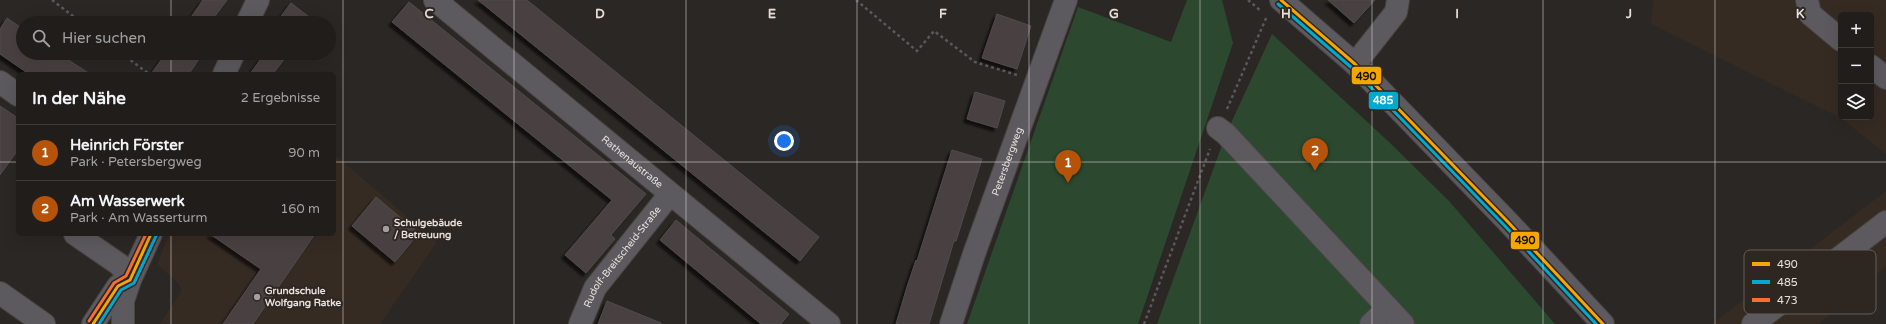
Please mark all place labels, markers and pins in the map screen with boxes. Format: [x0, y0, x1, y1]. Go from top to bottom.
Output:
pin: 2 [1302, 138, 1328, 171]
pin: 1 [1055, 150, 1081, 183]
place label: Schulgebäude / Betreuung [394, 217, 462, 241]
marker: Schulgebäude / Betreuung [381, 224, 391, 234]
place label: Grundschule Wolfgang Ratke [265, 285, 341, 309]
marker: Grundschule Wolfgang Ratke [252, 292, 262, 302]

